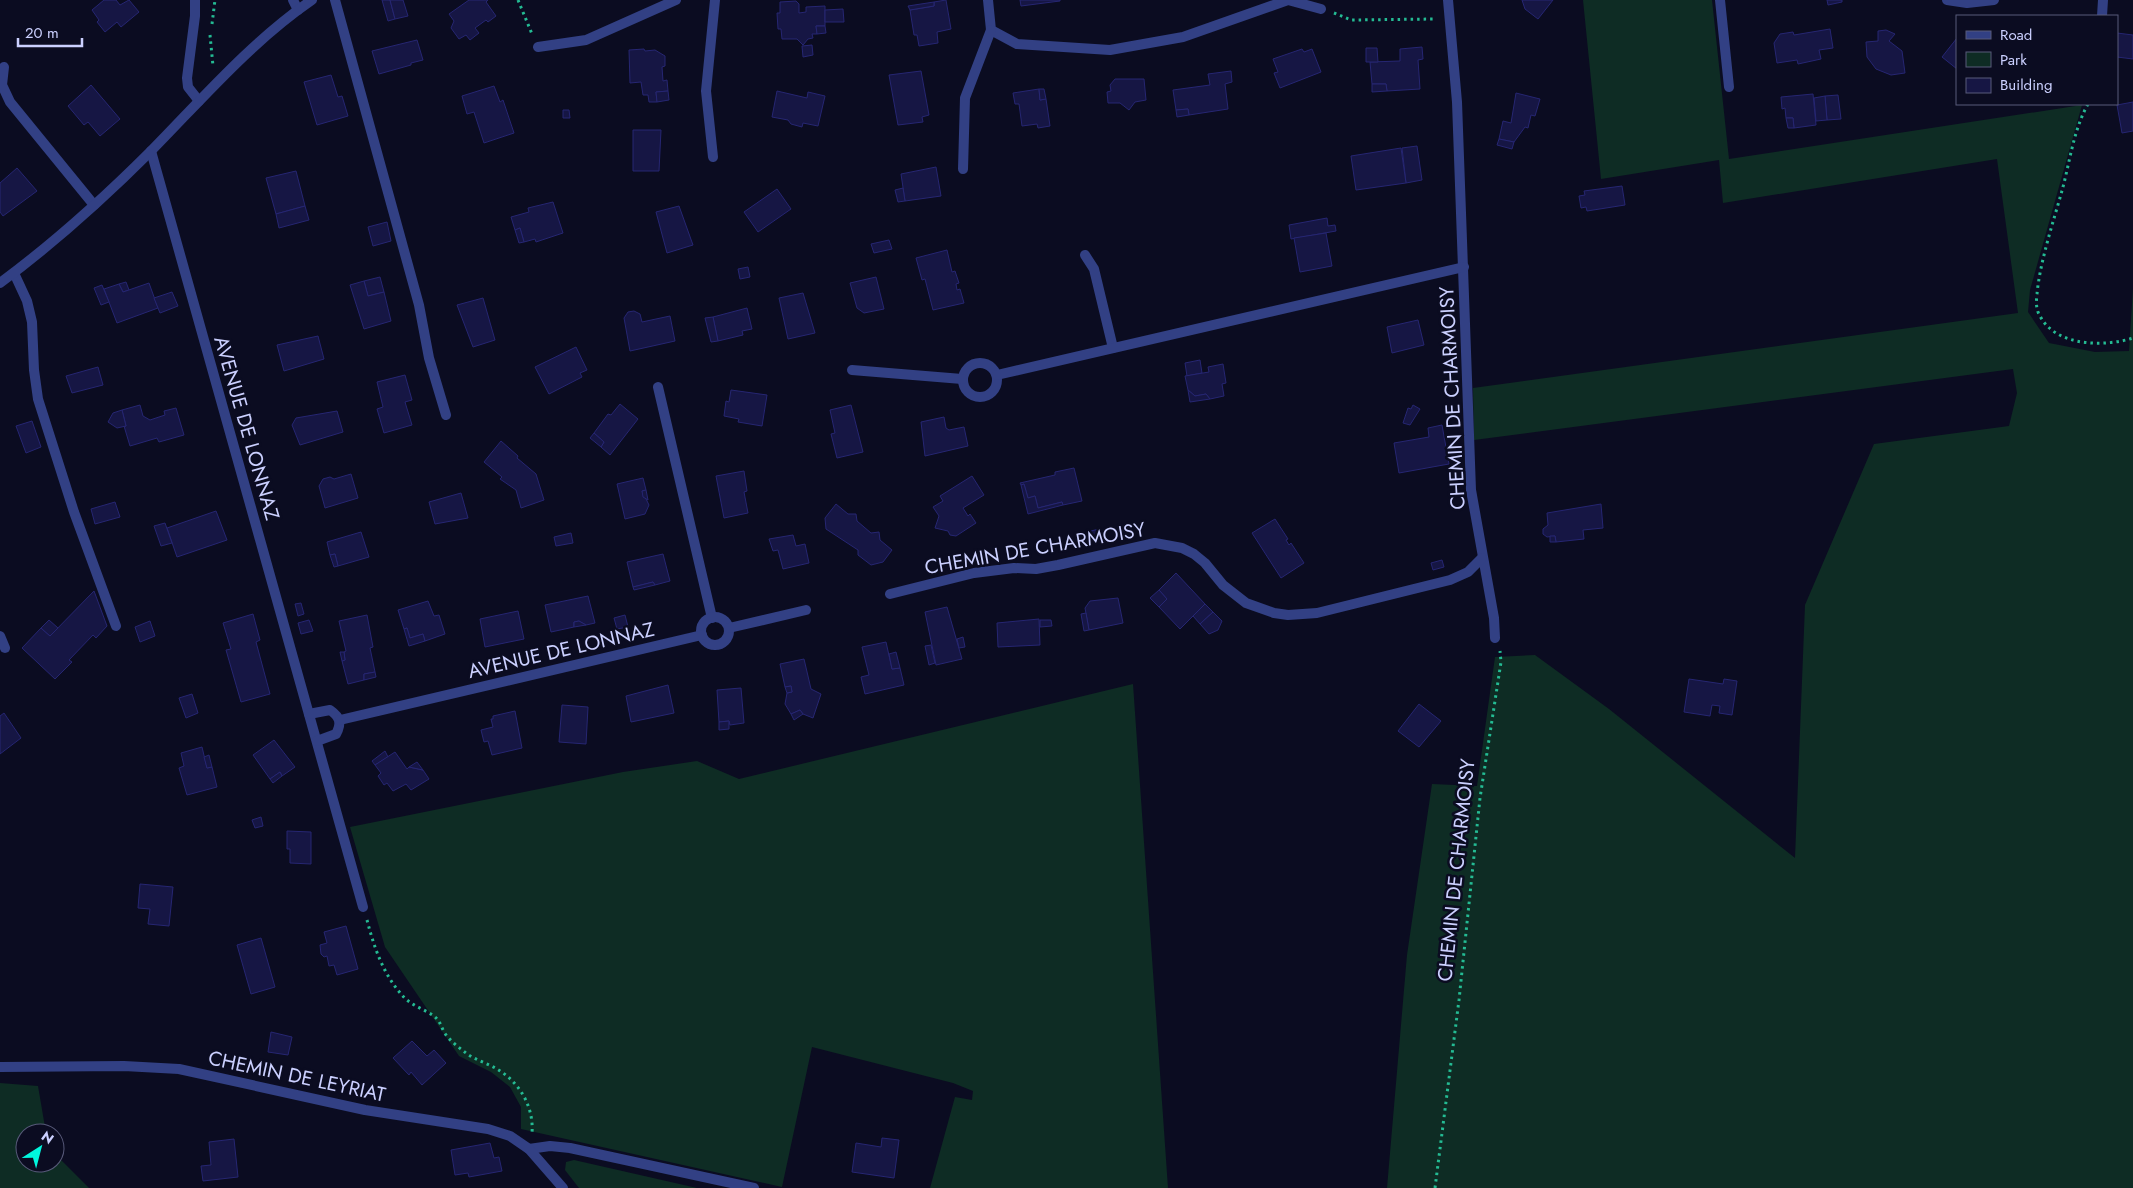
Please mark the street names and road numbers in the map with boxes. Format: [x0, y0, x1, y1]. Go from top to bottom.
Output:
street label: CHEMIN DE CHARMOISY [1432, 285, 1473, 510]
street label: AVENUE DE LONNAZ [206, 333, 287, 524]
street label: CHEMIN DE CHARMOISY [922, 515, 1149, 582]
street label: AVENUE DE LONNAZ [465, 615, 657, 686]
street label: CHEMIN DE CHARMOISY [1430, 757, 1483, 983]
street label: CHEMIN DE LEYRIAT [206, 1044, 389, 1110]

